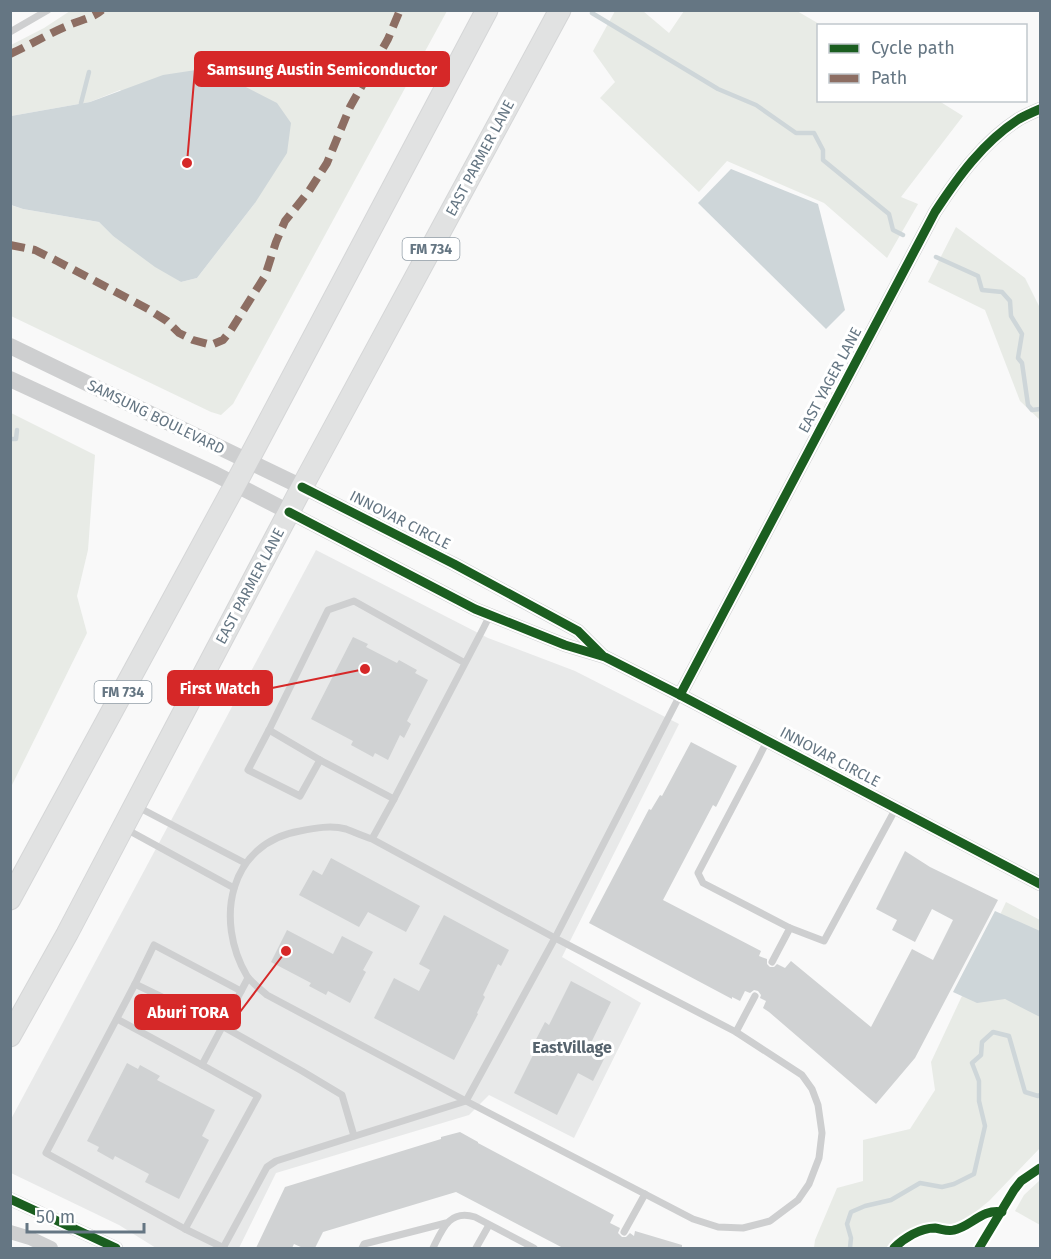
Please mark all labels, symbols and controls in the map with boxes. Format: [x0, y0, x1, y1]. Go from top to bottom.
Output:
legend [817, 24, 1027, 102]
text: Cycle path [871, 37, 955, 59]
callout: Samsung Austin Semiconductor [195, 52, 449, 86]
text: Samsung Austin Semiconductor [207, 60, 438, 79]
text: Path [871, 67, 907, 89]
street label: EAST PARMER LANE [442, 97, 518, 219]
road number: FM 734 [402, 238, 460, 260]
street label: EAST YAGER LANE [795, 324, 865, 436]
street label: SAMSUNG BOULEVARD [84, 376, 228, 458]
street label: INNOVAR CIRCLE [347, 487, 453, 553]
street label: EAST PARMER LANE [212, 525, 288, 647]
callout: First Watch [168, 671, 272, 705]
text: First Watch [180, 679, 260, 698]
road number: FM 734 [94, 681, 152, 703]
street label: INNOVAR CIRCLE [777, 723, 883, 791]
callout: Aburi TORA [135, 995, 240, 1029]
text: Aburi TORA [146, 1003, 229, 1022]
district label: EastVillage [532, 1038, 612, 1057]
scale bar [27, 1196, 144, 1234]
text: 50 m [36, 1206, 75, 1228]

